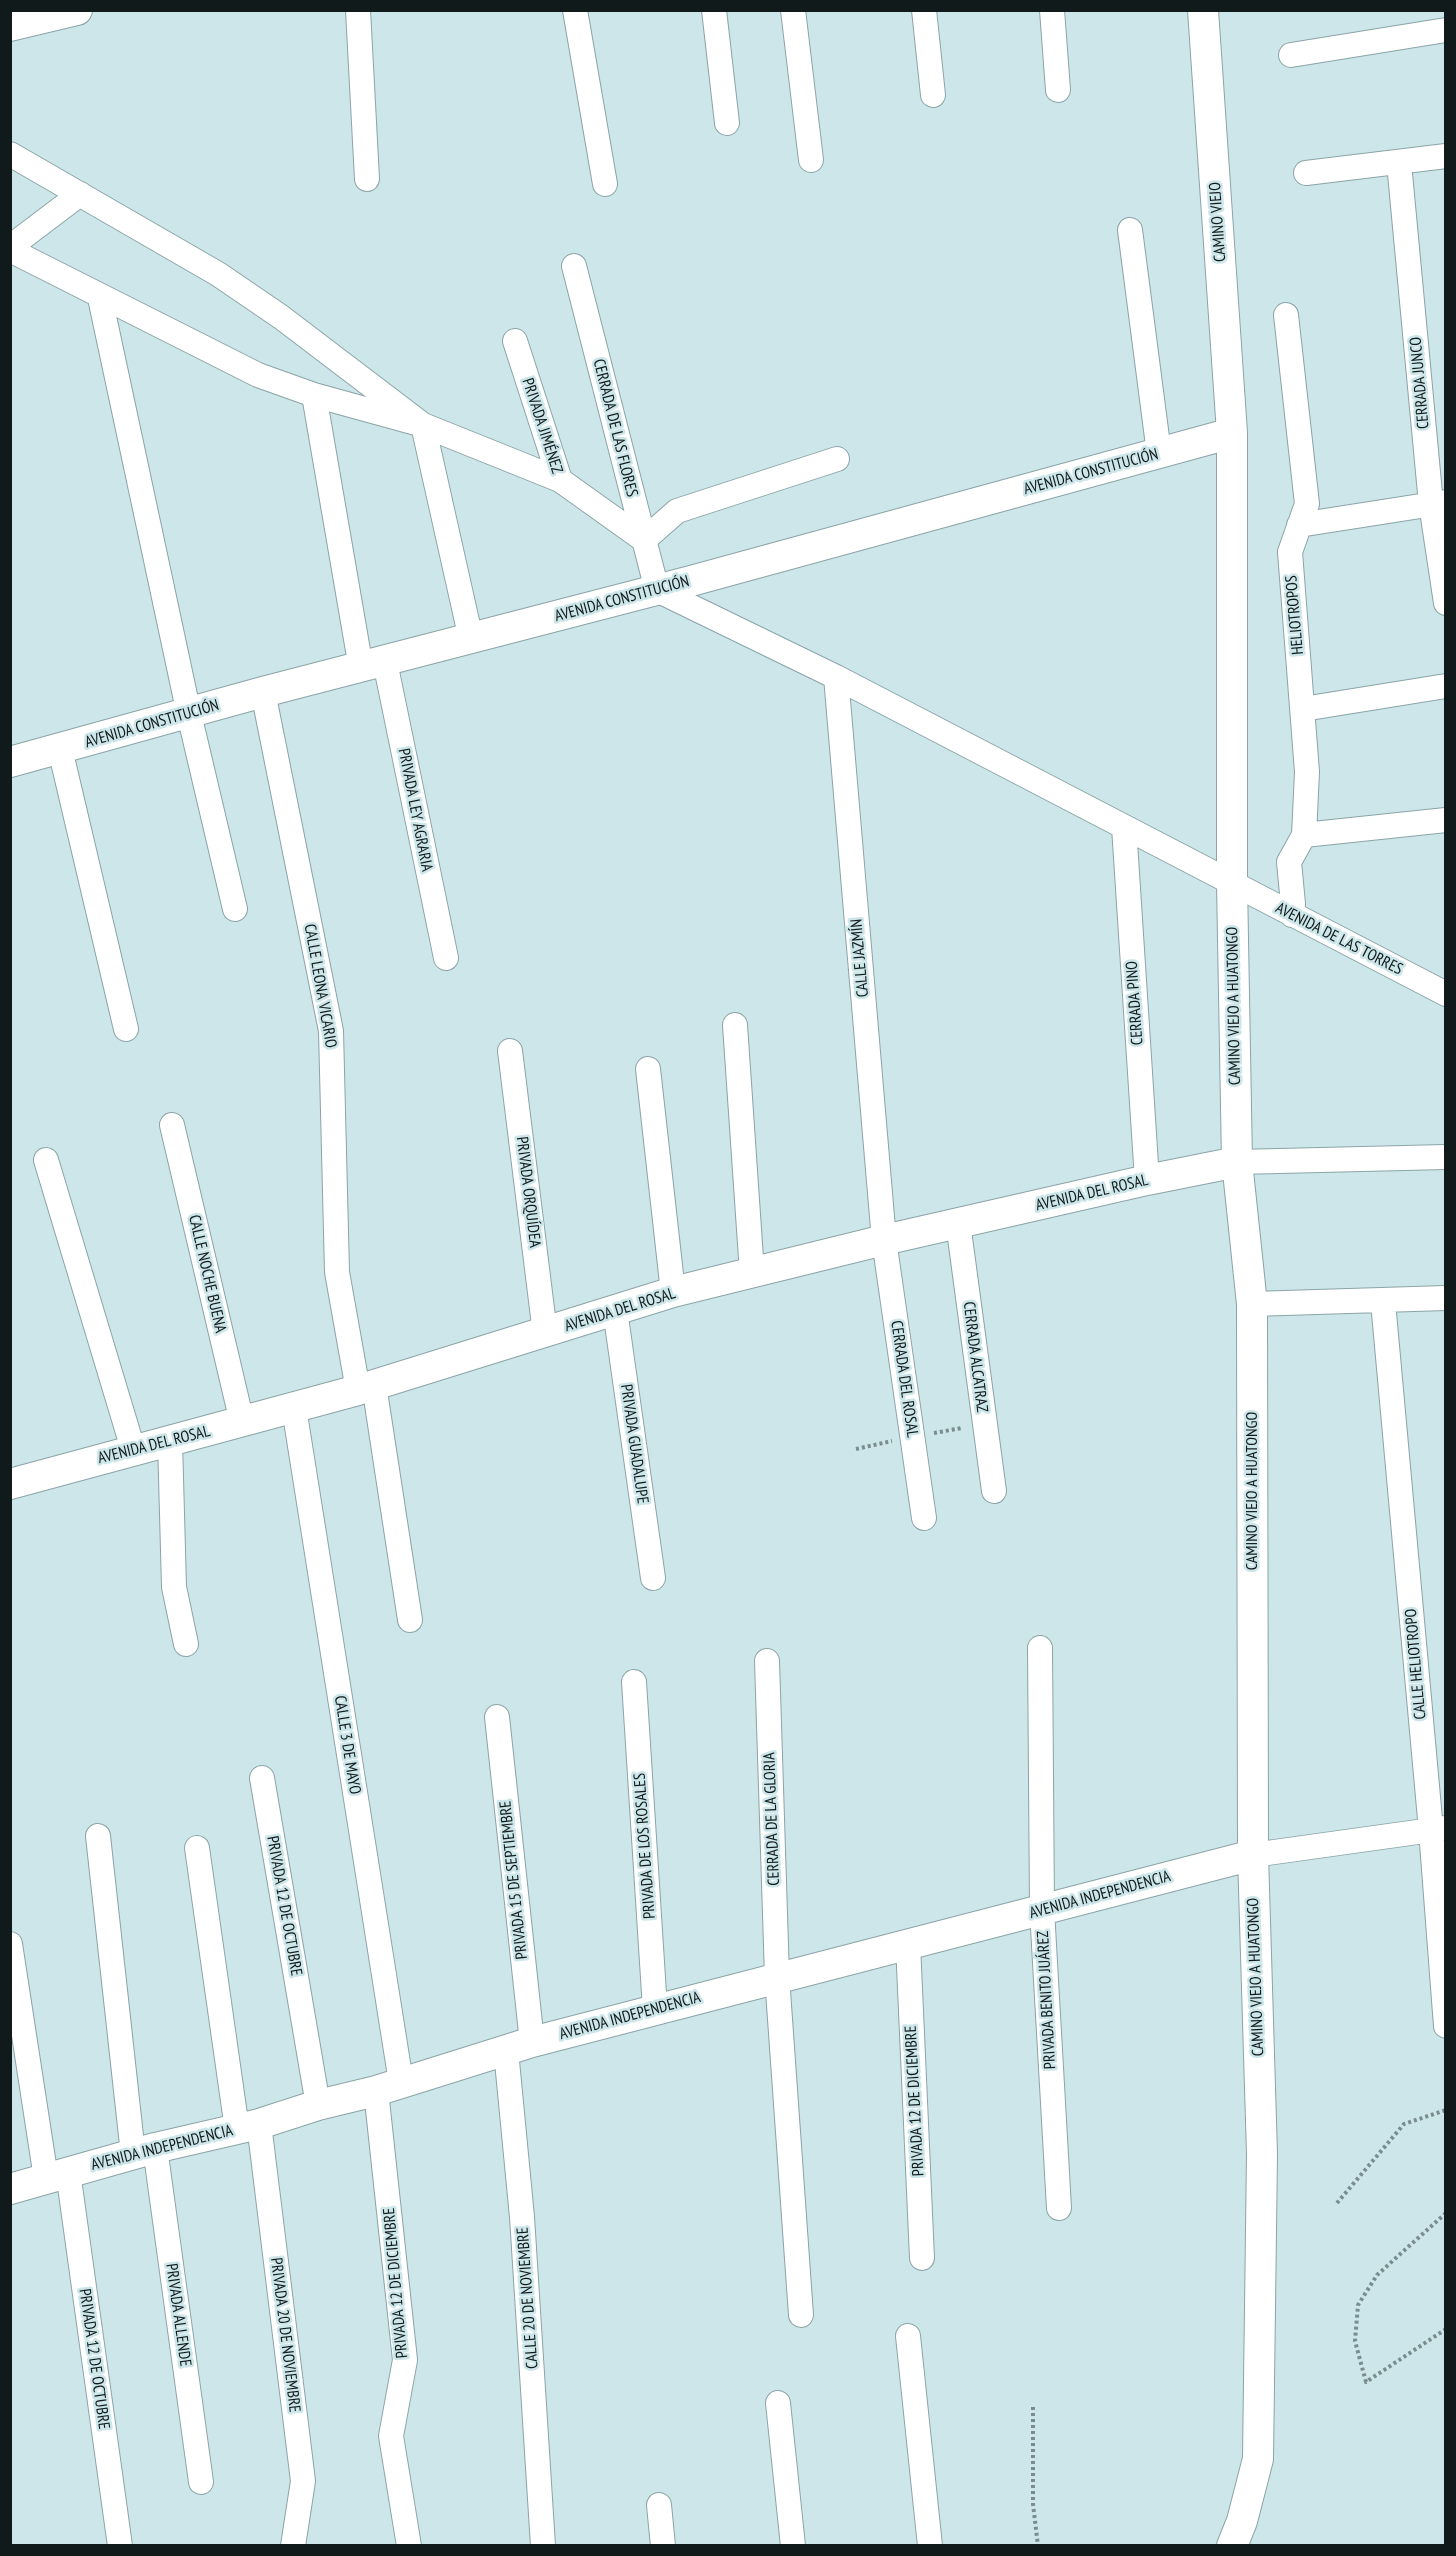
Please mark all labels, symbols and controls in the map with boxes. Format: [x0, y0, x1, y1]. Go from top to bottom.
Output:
street label: CAMINO VIEJO [1206, 182, 1230, 262]
street label: CERRADA JUNCO [1406, 336, 1434, 430]
street label: CERRADA DE LAS FLORES [589, 357, 641, 499]
street label: PRIVADA JIMÉNEZ [518, 376, 566, 476]
street label: AVENIDA CONSTITUCIÓN [1022, 445, 1160, 499]
street label: AVENIDA CONSTITUCIÓN [553, 572, 691, 626]
street label: HELIOTROPOS [1282, 574, 1308, 656]
street label: AVENIDA CONSTITUCIÓN [83, 696, 221, 752]
street label: PRIVADA LEY AGRARIA [394, 747, 436, 873]
street label: AVENIDA DE LAS TORRES [1272, 899, 1406, 979]
street label: CALLE JAZMÍN [847, 918, 873, 998]
street label: CALLE LEONA VICARIO [300, 922, 340, 1050]
street label: CAMINO VIEJO A HUATONGO [1223, 927, 1245, 1085]
street label: CERRADA PINO [1122, 960, 1148, 1046]
street label: PRIVADA ORQUÍDEA [512, 1135, 544, 1249]
street label: AVENIDA DEL ROSAL [1034, 1171, 1150, 1215]
street label: CALLE NOCHE BUENA [184, 1213, 230, 1335]
street label: AVENIDA DEL ROSAL [562, 1284, 678, 1336]
street label: CERRADA ALCATRAZ [959, 1300, 991, 1414]
street label: CERRADA DEL ROSAL [886, 1319, 922, 1439]
street label: PRIVADA GUADALUPE [616, 1383, 652, 1505]
street label: CAMINO VIEJO A HUATONGO [1242, 1412, 1262, 1570]
street label: AVENIDA DEL ROSAL [96, 1422, 212, 1468]
street label: CALLE HELIOTROPO [1402, 1608, 1430, 1720]
street label: CALLE 3 DE MAYO [330, 1694, 364, 1796]
street label: CERRADA DE LA GLORIA [760, 1752, 784, 1886]
street label: PRIVADA DE LOS ROSALES [630, 1772, 660, 1920]
street label: PRIVADA 15 DE SEPTIEMBRE [496, 1800, 532, 1960]
street label: PRIVADA 12 DE OCTUBRE [262, 1835, 306, 1977]
street label: AVENIDA INDEPENDENCIA [1027, 1867, 1173, 1923]
street label: CAMINO VIEJO A HUATONGO [1244, 1898, 1268, 2056]
street label: PRIVADA BENITO JUÁREZ [1034, 1930, 1060, 2070]
street label: AVENIDA INDEPENDENCIA [557, 1988, 703, 2044]
street label: PRIVADA 12 DE DICIEMBRE [901, 2025, 929, 2177]
street label: AVENIDA INDEPENDENCIA [89, 2121, 235, 2175]
street label: PRIVADA 12 DE DICIEMBRE [380, 2207, 412, 2359]
street label: CALLE 20 DE NOVIEMBRE [513, 2227, 543, 2369]
street label: PRIVADA 20 DE NOVIEMBRE [266, 2257, 304, 2413]
street label: PRIVADA ALLENDE [161, 2262, 195, 2368]
street label: PRIVADA 12 DE OCTUBRE [75, 2287, 113, 2431]

